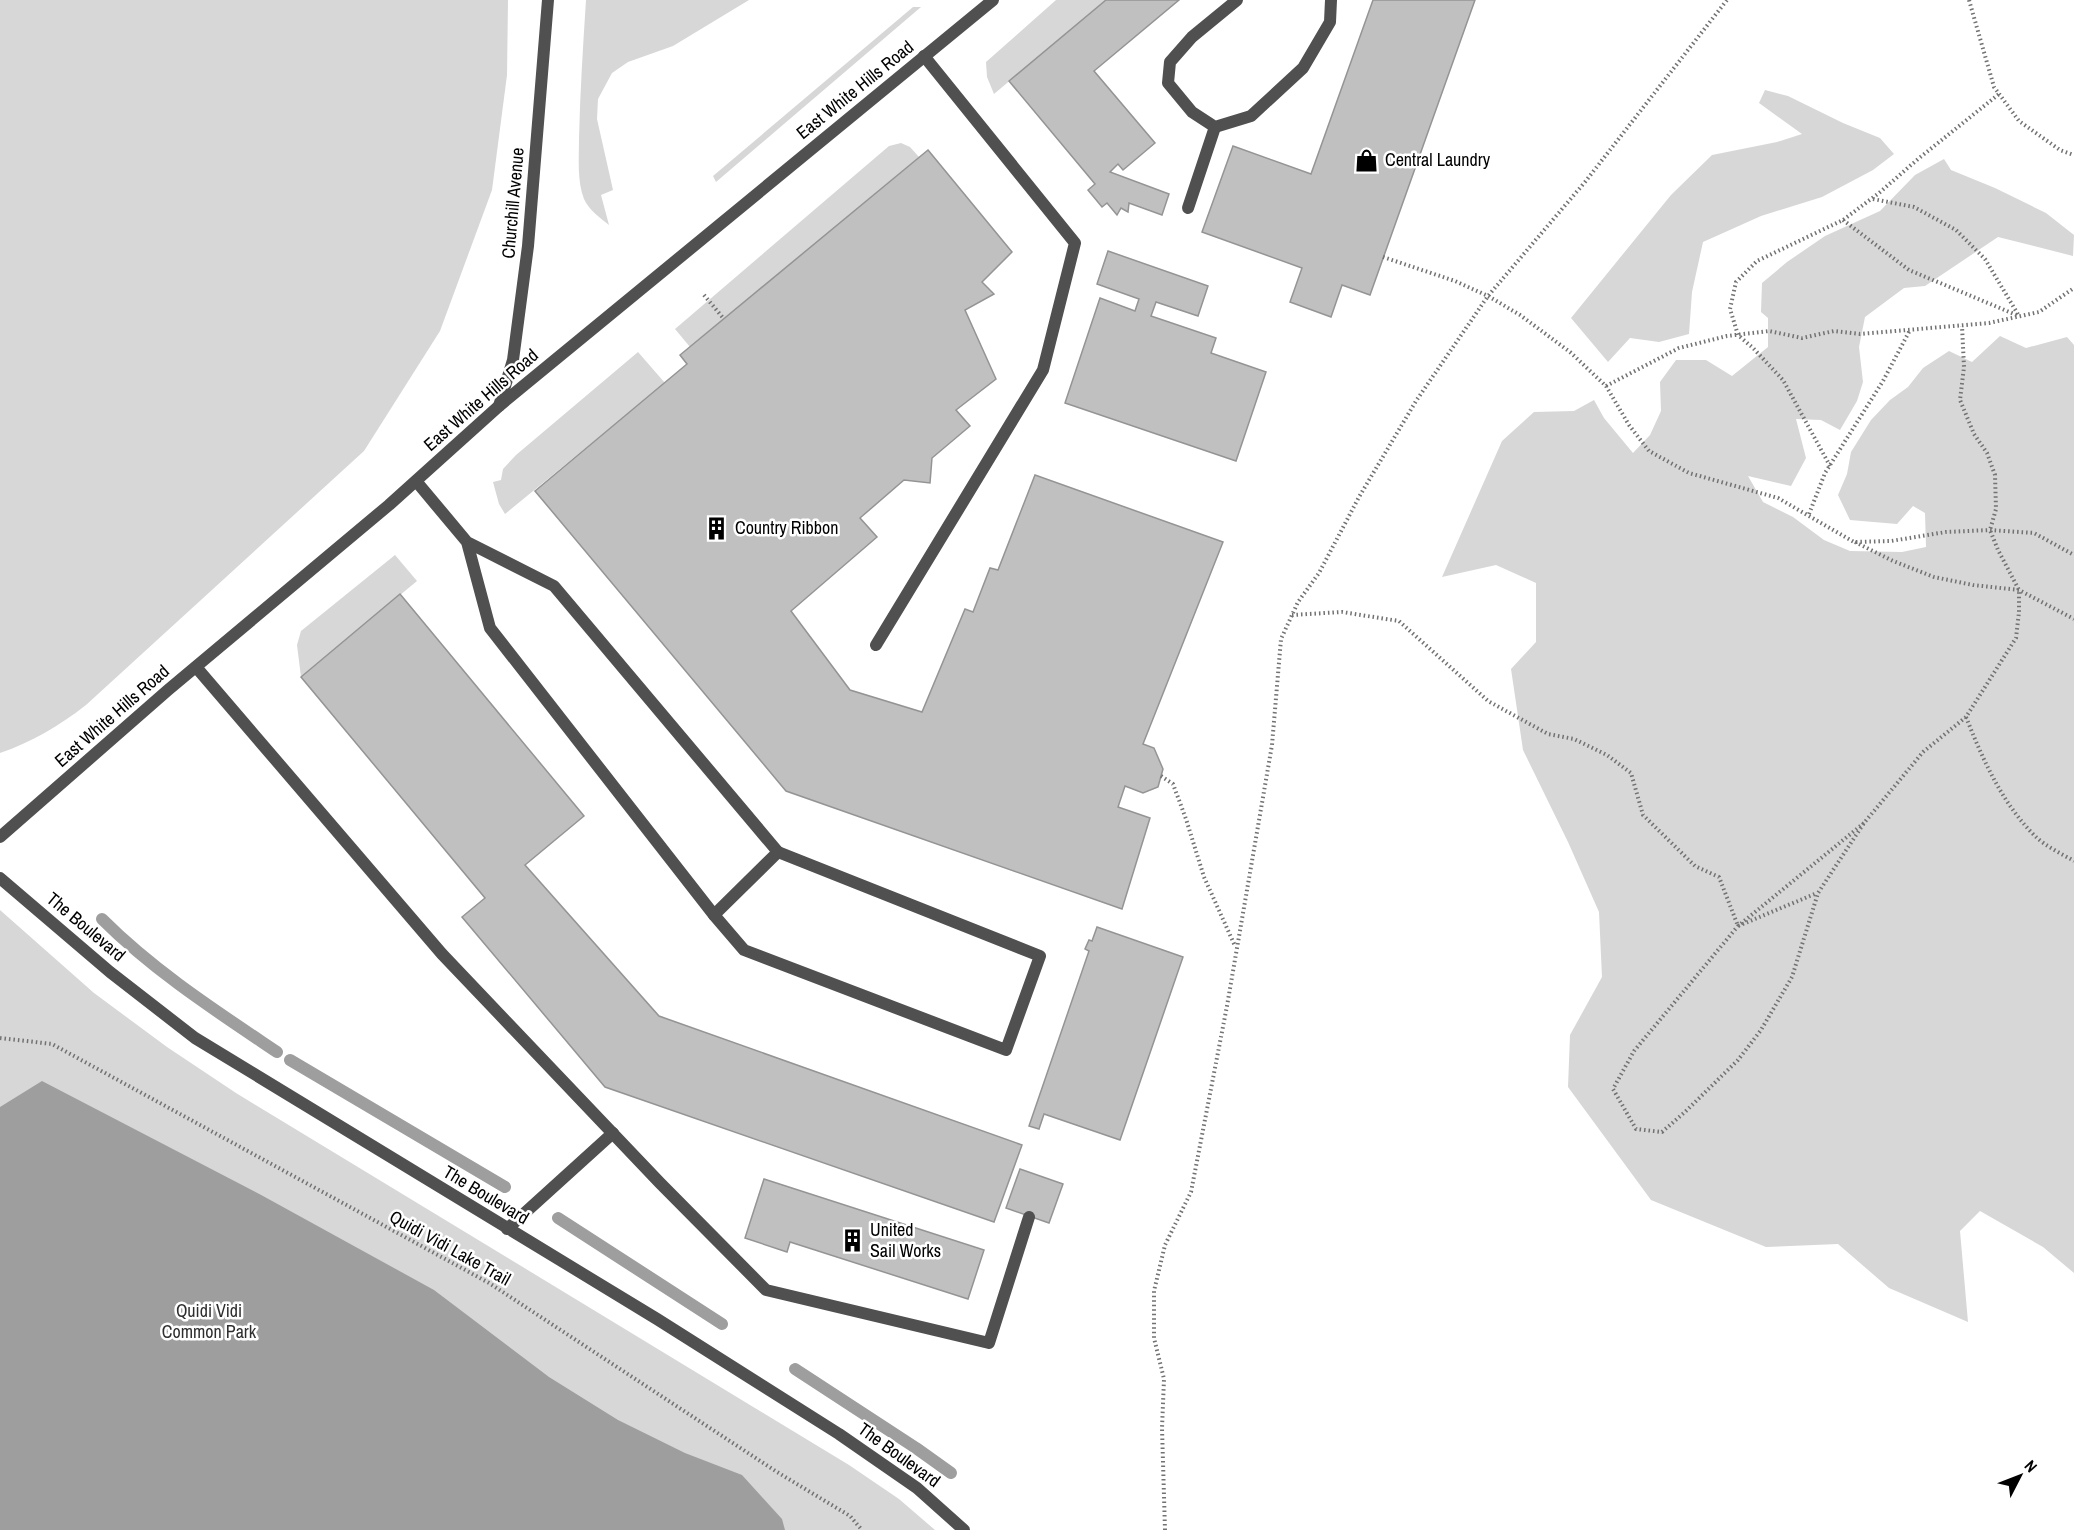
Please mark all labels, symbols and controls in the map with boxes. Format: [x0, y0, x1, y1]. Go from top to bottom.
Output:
street label: East White Hills Road [791, 34, 919, 145]
street label: Churchill Avenue [495, 146, 530, 260]
shop icon: Central Laundry [1354, 147, 1380, 173]
place label: Central Laundry [1385, 147, 1491, 172]
street label: East White Hills Road [418, 343, 543, 456]
building icon: Country Ribbon [704, 515, 730, 541]
place label: Country Ribbon [735, 515, 838, 540]
street label: East White Hills Road [49, 659, 174, 772]
street label: The Boulevard [42, 886, 131, 967]
street label: The Boulevard [439, 1159, 534, 1230]
street label: Quidi Vidi Lake Trail [385, 1204, 515, 1291]
place label: United Sail Works [870, 1217, 941, 1263]
building icon: United Sail Works [839, 1227, 865, 1253]
park label: Quidi Vidi Common Park [162, 1298, 257, 1344]
street label: The Boulevard [853, 1416, 945, 1493]
north arrow [1990, 1446, 2050, 1506]
text: N [2020, 1455, 2042, 1477]

